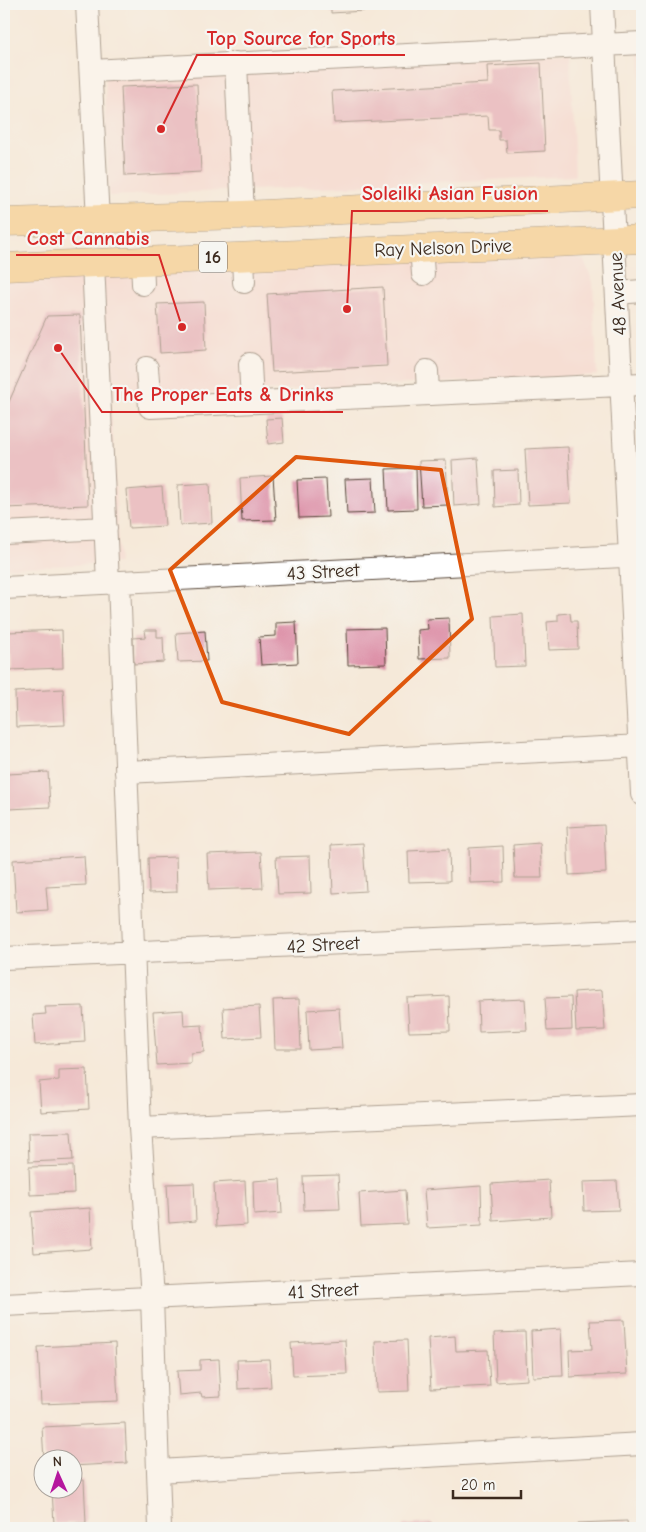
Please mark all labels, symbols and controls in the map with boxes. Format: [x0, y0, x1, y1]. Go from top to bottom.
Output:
callout: Top Source for Sports [197, 20, 405, 55]
text: Top Source for Sports [207, 27, 395, 50]
callout: Soleilki Asian Fusion [352, 176, 548, 211]
text: Soleilki Asian Fusion [362, 182, 538, 205]
callout: Cost Cannabis [16, 220, 159, 255]
text: Cost Cannabis [27, 227, 149, 250]
street label: Ray Nelson Drive [374, 235, 512, 261]
road number: 16 [199, 242, 227, 272]
street label: 48 Avenue [605, 252, 631, 336]
callout: The Proper Eats & Drinks [102, 377, 343, 412]
text: The Proper Eats & Drinks [113, 383, 333, 406]
street label: 43 Street [286, 559, 361, 585]
street label: 42 Street [286, 932, 361, 958]
street label: 41 Street [287, 1278, 359, 1304]
north arrow [32, 1450, 82, 1500]
text: N [52, 1453, 62, 1470]
scale bar [453, 1467, 521, 1499]
text: 20 m [461, 1476, 495, 1494]

